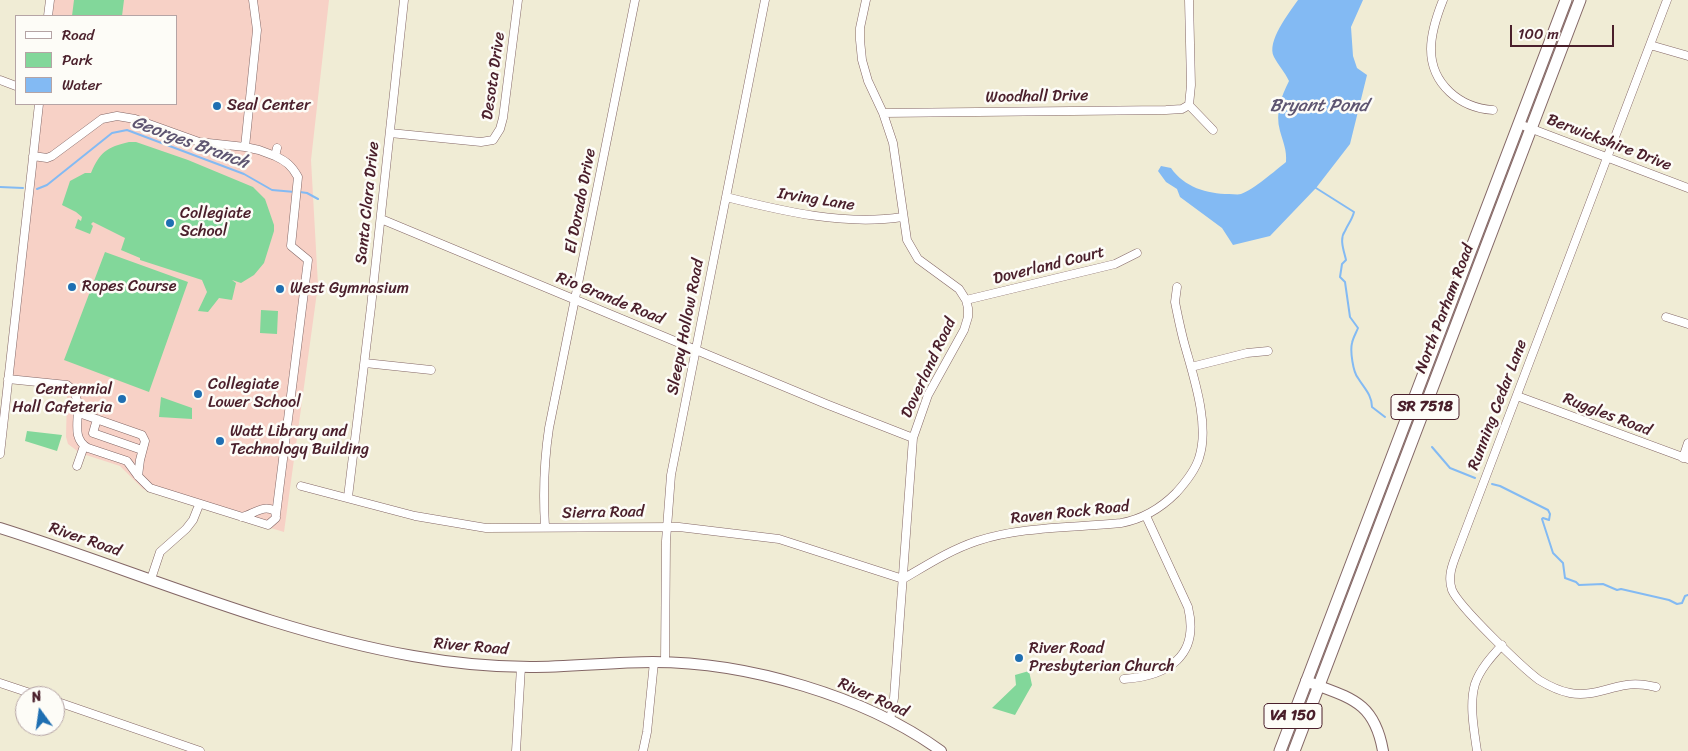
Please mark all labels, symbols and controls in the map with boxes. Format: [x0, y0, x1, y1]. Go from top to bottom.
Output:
legend [15, 15, 178, 105]
scale bar [1513, 15, 1617, 47]
text: 100 m [1518, 21, 1559, 47]
text: Road [62, 22, 94, 48]
street label: Desota Drive [478, 31, 510, 121]
text: Park [62, 47, 93, 73]
text: Water [62, 72, 102, 98]
street label: Woodhall Drive [985, 87, 1089, 107]
water label: Bryant Pond [1270, 95, 1368, 117]
place label: Seal Center [227, 96, 311, 116]
marker: Seal Center [211, 100, 223, 112]
street label: Berwickshire Drive [1544, 110, 1674, 176]
water label: Georges Branch [129, 112, 251, 174]
street label: Santa Clara Drive [352, 141, 384, 265]
street label: El Dorado Drive [561, 147, 601, 255]
street label: Irving Lane [776, 184, 856, 216]
place label: Collegiate School [180, 204, 251, 242]
marker: Collegiate School [164, 217, 176, 229]
street label: North Parham Road [1412, 242, 1478, 376]
street label: Doverland Court [991, 243, 1107, 289]
street label: Sleepy Hollow Road [663, 257, 709, 397]
street label: Rio Grande Road [553, 269, 667, 329]
place label: Ropes Course [82, 277, 176, 297]
place label: West Gymnasium [290, 279, 409, 299]
marker: Ropes Course [66, 281, 78, 293]
marker: West Gymnasium [274, 283, 286, 295]
street label: Doverland Road [897, 315, 961, 421]
street label: Running Cedar Lane [1464, 337, 1532, 473]
place label: Collegiate Lower School [208, 375, 301, 413]
place label: Centennial Hall Cafeteria [12, 380, 112, 418]
marker: Collegiate Lower School [192, 388, 204, 400]
street label: Ruggles Road [1560, 389, 1654, 441]
marker: Centennial Hall Cafeteria [116, 393, 128, 405]
road number: SR 7518 [1391, 394, 1459, 420]
place label: Watt Library and Technology Building [230, 422, 369, 460]
marker: Watt Library and Technology Building [214, 435, 226, 447]
street label: Raven Rock Road [1010, 497, 1130, 529]
street label: Sierra Road [562, 503, 644, 523]
street label: River Road [47, 519, 123, 561]
street label: River Road [433, 634, 509, 660]
place label: River Road Presbyterian Church [1029, 639, 1175, 677]
marker: River Road Presbyterian Church [1013, 652, 1025, 664]
street label: River Road [835, 674, 911, 722]
text: N [29, 684, 44, 710]
north arrow [15, 686, 65, 736]
road number: VA 150 [1264, 704, 1322, 728]

